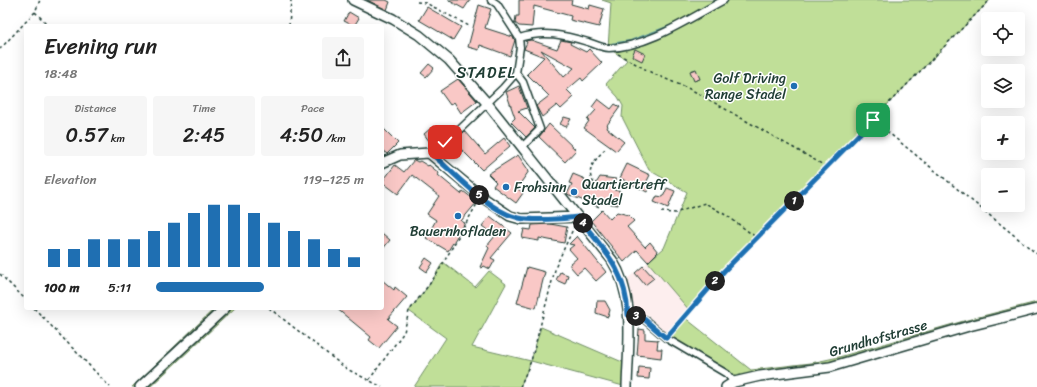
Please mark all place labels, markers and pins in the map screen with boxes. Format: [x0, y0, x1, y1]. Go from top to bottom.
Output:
place label: Golf Driving Range Stadel [705, 66, 787, 107]
marker: Golf Driving Range Stadel [789, 81, 799, 91]
pin [856, 103, 890, 137]
pin [428, 125, 462, 159]
place label: Quartiertreff Stadel [582, 172, 668, 213]
place label: Frohsinn [514, 175, 567, 200]
marker: Frohsinn [501, 182, 511, 192]
pin: 5 [469, 185, 489, 205]
marker: Quartiertreff Stadel [569, 187, 579, 197]
pin: 1 [784, 191, 804, 211]
marker: Bauernhofladen [453, 211, 463, 221]
pin: 4 [573, 213, 593, 233]
place label: Bauernhofladen [410, 219, 507, 244]
pin: 2 [705, 271, 725, 291]
pin: 3 [626, 306, 646, 326]

